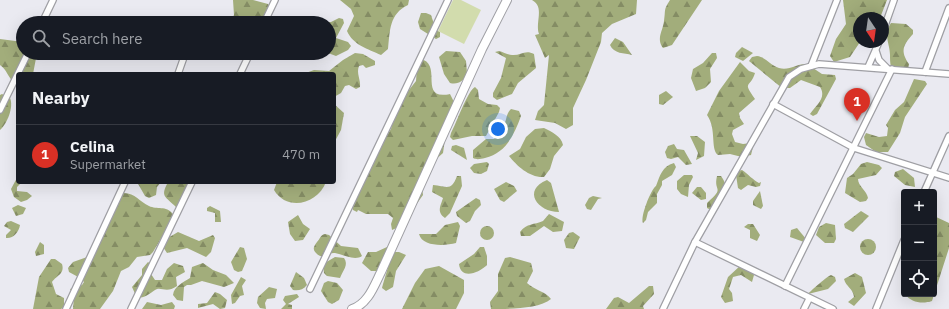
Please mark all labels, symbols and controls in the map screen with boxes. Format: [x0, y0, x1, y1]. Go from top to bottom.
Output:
north arrow [853, 12, 889, 48]
search box [16, 16, 336, 60]
icon: search [30, 27, 52, 49]
text: Search here [62, 29, 142, 48]
text: Nearby [32, 87, 90, 109]
pin: 1 [844, 88, 870, 121]
your location [488, 119, 508, 139]
text: Celina [70, 137, 115, 156]
text: 1 [41, 146, 49, 163]
text: 470 m [282, 146, 320, 163]
text: Supermarket [70, 156, 146, 173]
map controls [901, 189, 937, 297]
button: + [901, 189, 937, 225]
button: − [901, 225, 937, 261]
button: locate [901, 261, 937, 297]

